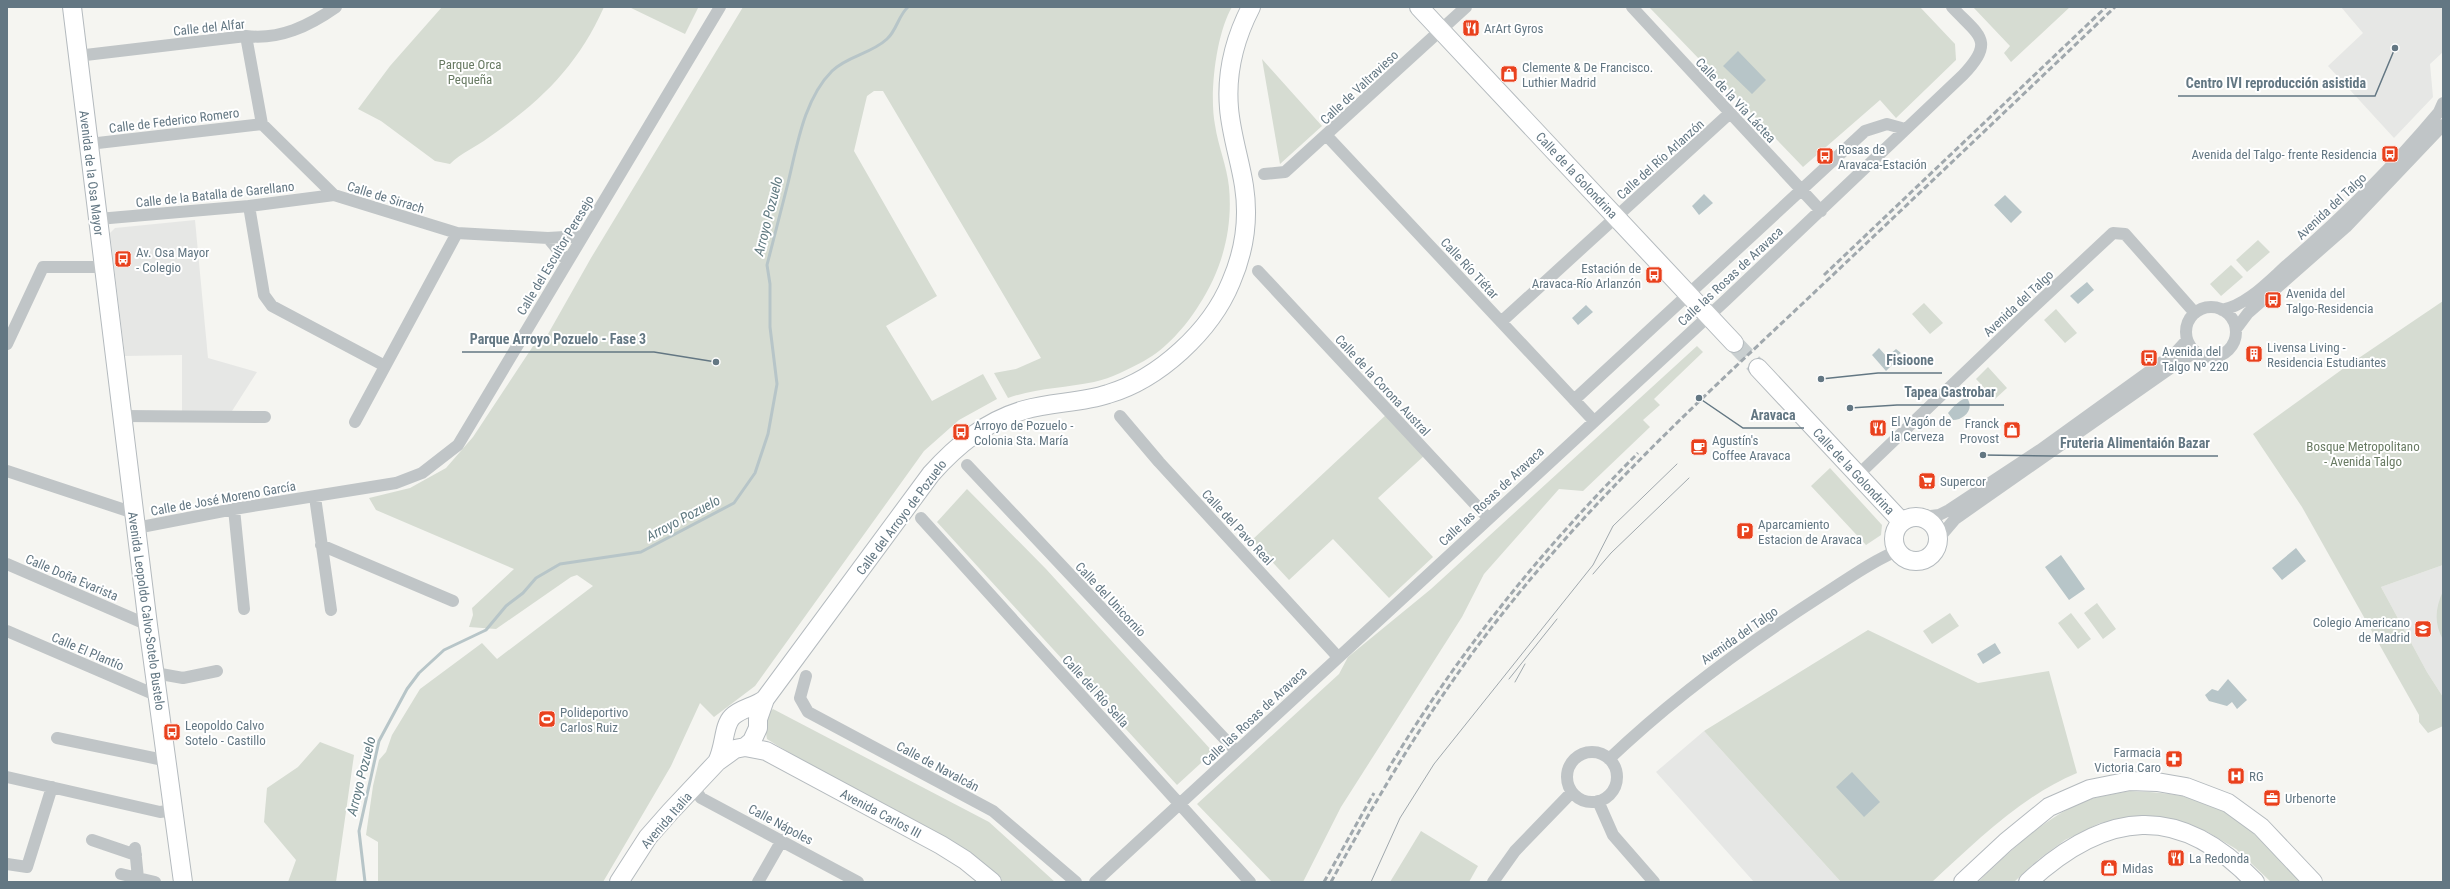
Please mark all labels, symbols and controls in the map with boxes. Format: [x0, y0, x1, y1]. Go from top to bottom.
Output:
street label: Calle del Alfar [172, 16, 246, 39]
restaurant icon: ArArt Gyros [1461, 18, 1481, 38]
place label: ArArt Gyros [1484, 21, 1544, 36]
street label: Calle de Valtravieso [1317, 47, 1401, 127]
street label: Calle de la Vía Láctea [1692, 55, 1779, 146]
park label: Parque Orca Pequeña [439, 57, 501, 87]
place label: Clemente & De Francisco. Luthier Madrid [1522, 60, 1653, 90]
shop icon: Clemente & De Francisco. Luthier Madrid [1499, 64, 1519, 84]
callout: Centro IVI reproducción asistida [2178, 70, 2375, 96]
text: Centro IVI reproducción asistida [2186, 75, 2367, 91]
street label: Calle de Federico Romero [108, 105, 240, 136]
street label: Avenida de la Osa Mayor [76, 110, 107, 237]
street label: Calle del Río Arlanzón [1614, 116, 1707, 202]
street label: Calle de la Golondrina [1533, 129, 1620, 222]
place label: Rosas de Aravaca-Estación [1838, 142, 1927, 172]
bus stop icon: Avenida del Talgo- frente Residencia [2380, 144, 2400, 164]
bus stop icon: Rosas de Aravaca-Estación [1815, 146, 1835, 166]
place label: Avenida del Talgo- frente Residencia [2191, 147, 2377, 162]
street label: Avenida del Talgo [2293, 170, 2369, 243]
water label: Arroyo Pozuelo [750, 174, 786, 258]
street label: Calle de la Batalla de Garellano [135, 179, 295, 210]
street label: Calle de Sirrach [345, 179, 426, 216]
street label: Calle del Escultor Peresejo [514, 193, 597, 318]
street label: Calle las Rosas de Aravaca [1675, 224, 1786, 329]
street label: Calle Río Tiétar [1438, 235, 1502, 302]
place label: Av. Osa Mayor - Colegio [136, 245, 209, 275]
bus stop icon: Av. Osa Mayor - Colegio [113, 249, 133, 269]
place label: Estación de Aravaca-Río Arlanzón [1532, 261, 1641, 291]
bus stop icon: Estación de Aravaca-Río Arlanzón [1644, 265, 1664, 285]
street label: Avenida del Talgo [1980, 267, 2056, 340]
place label: Avenida del Talgo-Residencia [2286, 286, 2373, 316]
bus stop icon: Avenida del Talgo-Residencia [2263, 290, 2283, 310]
callout: Parque Arroyo Pozuelo - Fase 3 [462, 326, 654, 352]
text: Parque Arroyo Pozuelo - Fase 3 [470, 331, 646, 347]
street label: Calle de la Corona Austral [1332, 332, 1433, 439]
place label: Livensa Living - Residencia Estudiantes [2267, 340, 2386, 370]
place label: Avenida del Talgo Nº 220 [2162, 344, 2229, 374]
building icon: Livensa Living - Residencia Estudiantes [2244, 344, 2264, 364]
callout: Fisioone [1878, 347, 1942, 373]
bus stop icon: Avenida del Talgo Nº 220 [2139, 348, 2159, 368]
text: Fisioone [1886, 352, 1934, 368]
callout: Tapea Gastrobar [1897, 379, 2004, 405]
text: Tapea Gastrobar [1904, 384, 1996, 400]
callout: Aravaca [1743, 402, 1804, 428]
text: Aravaca [1750, 407, 1796, 423]
place label: El Vagón de la Cerveza [1891, 414, 1951, 444]
place label: Franck Provost [1960, 416, 1999, 446]
place label: Arroyo de Pozuelo - Colonia Sta. María [974, 418, 1073, 448]
restaurant icon: El Vagón de la Cerveza [1868, 418, 1888, 438]
shop icon: Franck Provost [2002, 420, 2022, 440]
bus stop icon: Arroyo de Pozuelo - Colonia Sta. María [951, 422, 971, 442]
street label: Calle de la Golondrina [1810, 425, 1897, 518]
callout: Fruteria Alimentaión Bazar [2052, 430, 2218, 456]
place label: Agustín's Coffee Aravaca [1712, 433, 1790, 463]
text: Fruteria Alimentaión Bazar [2060, 435, 2210, 451]
cafe icon: Agustín's Coffee Aravaca [1689, 437, 1709, 457]
park label: Bosque Metropolitano - Avenida Talgo [2306, 439, 2420, 469]
street label: Calle las Rosas de Aravaca [1436, 444, 1547, 549]
street label: Calle del Arroyo de Pozuelo [853, 457, 950, 578]
supermarket icon: Supercor [1917, 471, 1937, 491]
place label: Supercor [1940, 474, 1986, 489]
street label: Calle de José Moreno García [149, 478, 297, 519]
street label: Calle del Pavo Real [1199, 487, 1276, 568]
water label: Arroyo Pozuelo [643, 492, 723, 545]
street label: Avenida Leopoldo Calvo-Sotelo Bustelo [125, 511, 168, 711]
place label: Aparcamiento Estacion de Aravaca [1758, 517, 1862, 547]
parking icon: Aparcamiento Estacion de Aravaca [1735, 521, 1755, 541]
street label: Calle Doña Evarista [23, 551, 120, 604]
street label: Calle del Unicornio [1072, 559, 1149, 640]
street label: Avenida del Talgo [1698, 603, 1781, 667]
place label: Colegio Americano de Madrid [2313, 615, 2410, 645]
school or university icon: Colegio Americano de Madrid [2413, 619, 2433, 639]
street label: Calle El Plantío [49, 629, 126, 673]
street label: Calle del Río Sella [1059, 652, 1132, 730]
street label: Calle las Rosas de Aravaca [1199, 664, 1310, 769]
place label: Polideportivo Carlos Ruiz [560, 705, 628, 735]
sports icon: Polideportivo Carlos Ruiz [537, 709, 557, 729]
place label: Leopoldo Calvo Sotelo - Castillo [185, 718, 266, 748]
bus stop icon: Leopoldo Calvo Sotelo - Castillo [162, 722, 182, 742]
water label: Arroyo Pozuelo [343, 734, 379, 818]
street label: Calle de Navalcán [894, 738, 982, 795]
place label: Farmacia Victoria Caro [2094, 745, 2161, 775]
pharmacy icon: Farmacia Victoria Caro [2164, 749, 2184, 769]
hospital icon: RG [2226, 766, 2246, 786]
place label: RG [2249, 769, 2264, 784]
street label: Avenida Carlos III [838, 786, 924, 841]
office icon: Urbenorte [2262, 788, 2282, 808]
street label: Avenida Italia [638, 789, 695, 851]
place label: Urbenorte [2285, 791, 2336, 806]
street label: Calle Nápoles [746, 801, 816, 848]
restaurant icon: La Redonda [2166, 848, 2186, 868]
place label: La Redonda [2189, 851, 2249, 866]
shop icon: Midas [2099, 858, 2119, 878]
place label: Midas [2122, 861, 2153, 876]

